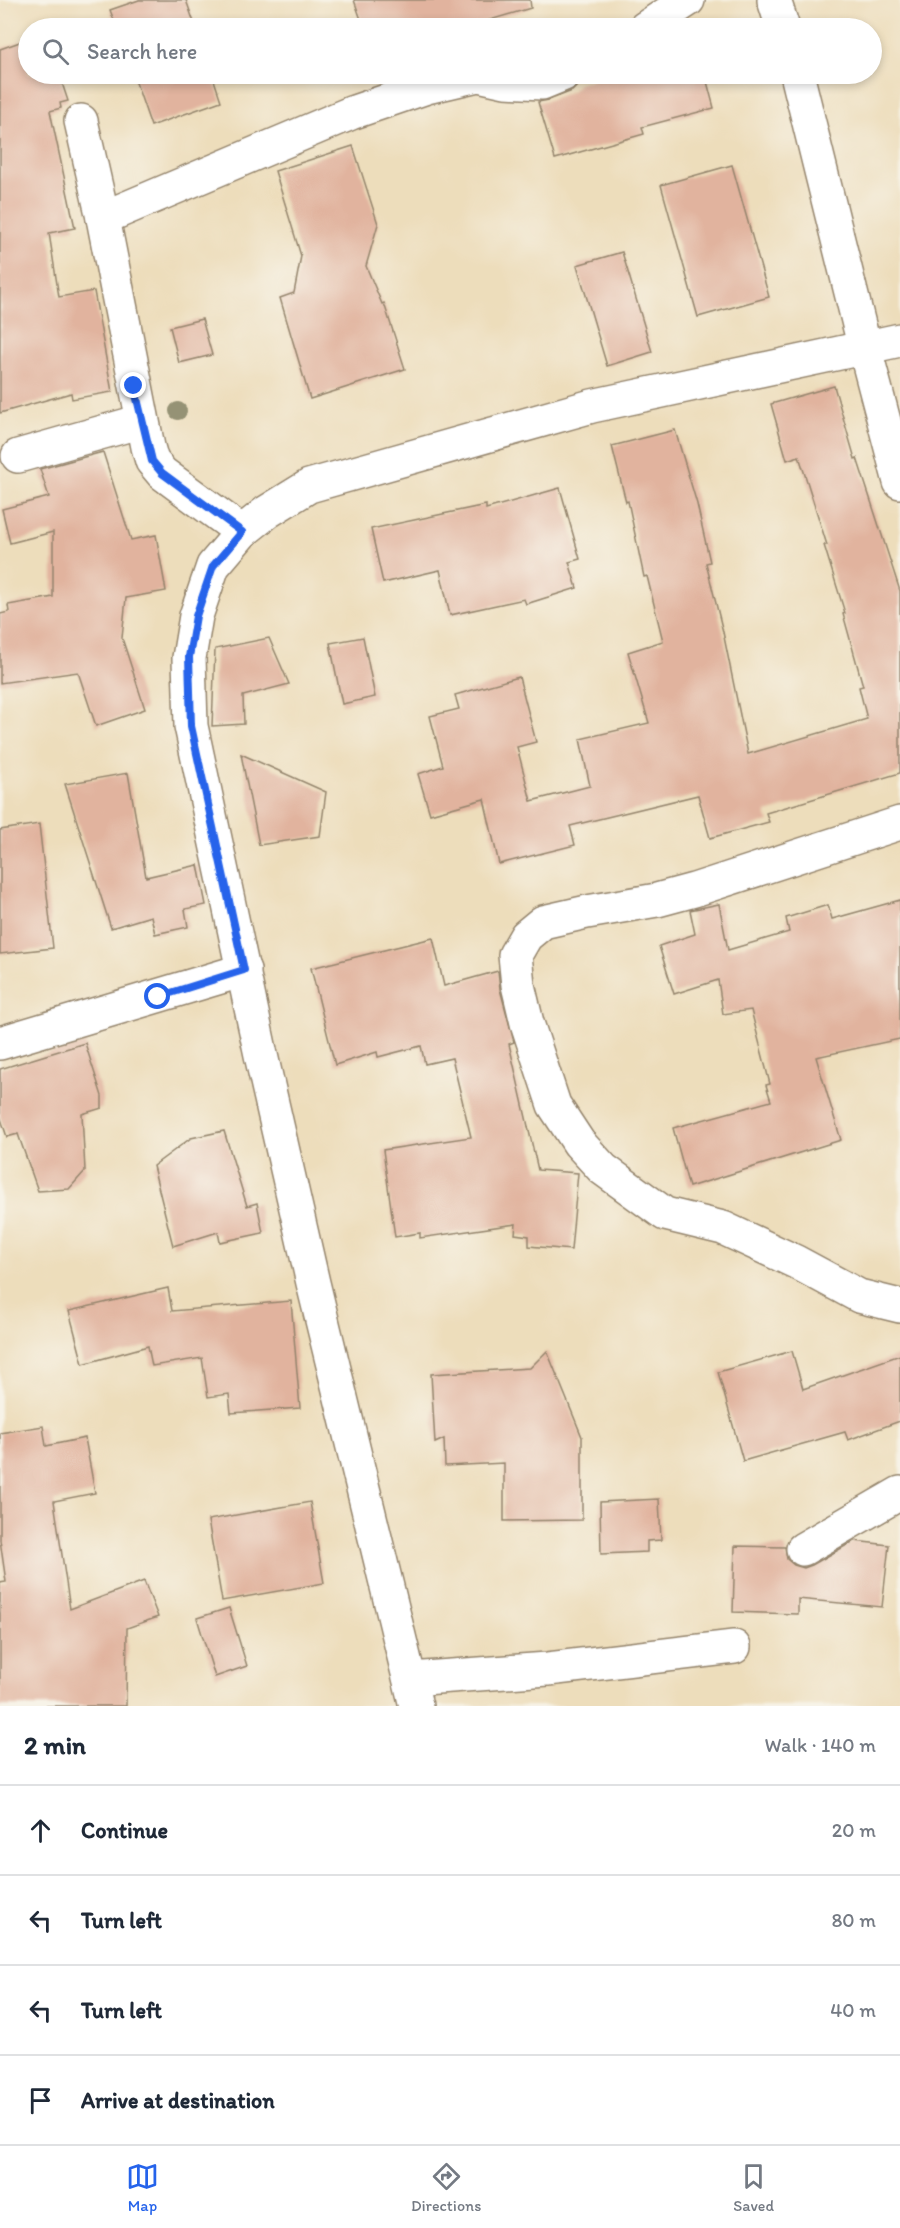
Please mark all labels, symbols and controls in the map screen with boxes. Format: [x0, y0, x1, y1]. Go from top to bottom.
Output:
search box [18, 18, 882, 84]
icon: search [39, 35, 72, 68]
text: Search here [87, 38, 197, 65]
route end [120, 372, 146, 398]
route start [144, 983, 170, 1009]
text: 2 min [24, 1729, 86, 1761]
text: Walk · 140 m [765, 1733, 876, 1757]
icon: ahead [24, 1814, 57, 1847]
text: Continue [81, 1817, 168, 1844]
text: 20 m [832, 1818, 876, 1842]
icon: left [24, 1904, 57, 1937]
text: Turn left [81, 1907, 162, 1934]
text: 80 m [831, 1908, 876, 1932]
icon: left [24, 1994, 57, 2027]
text: Turn left [81, 1997, 162, 2024]
text: 40 m [830, 1998, 876, 2022]
icon: arrive [24, 2084, 57, 2117]
text: Arrive at destination [81, 2087, 275, 2114]
tab: Map [126, 2160, 159, 2215]
tab: Directions [411, 2160, 481, 2215]
tab: Saved [733, 2160, 774, 2215]

